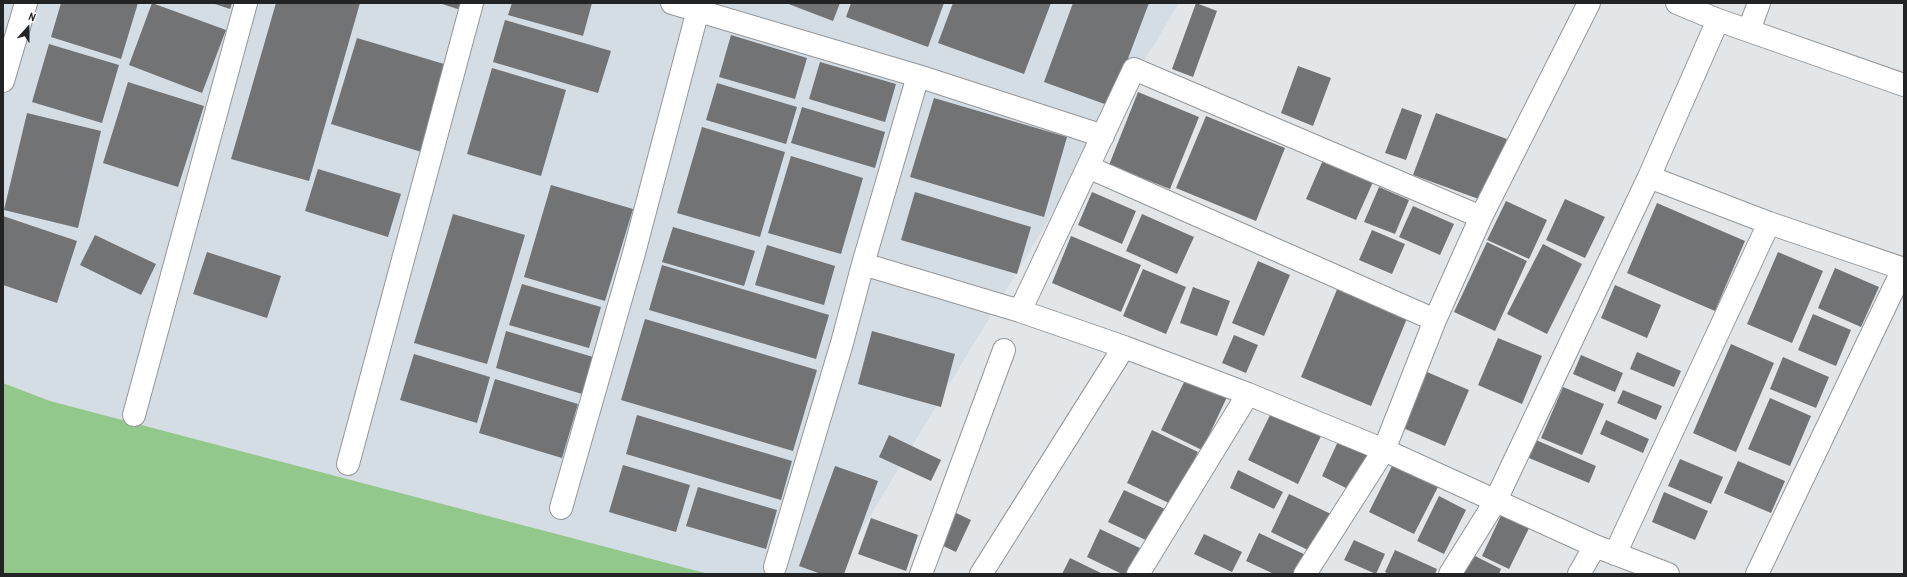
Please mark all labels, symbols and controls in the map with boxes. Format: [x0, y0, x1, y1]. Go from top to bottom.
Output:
north arrow [8, 8, 48, 48]
text: N [27, 9, 38, 24]

